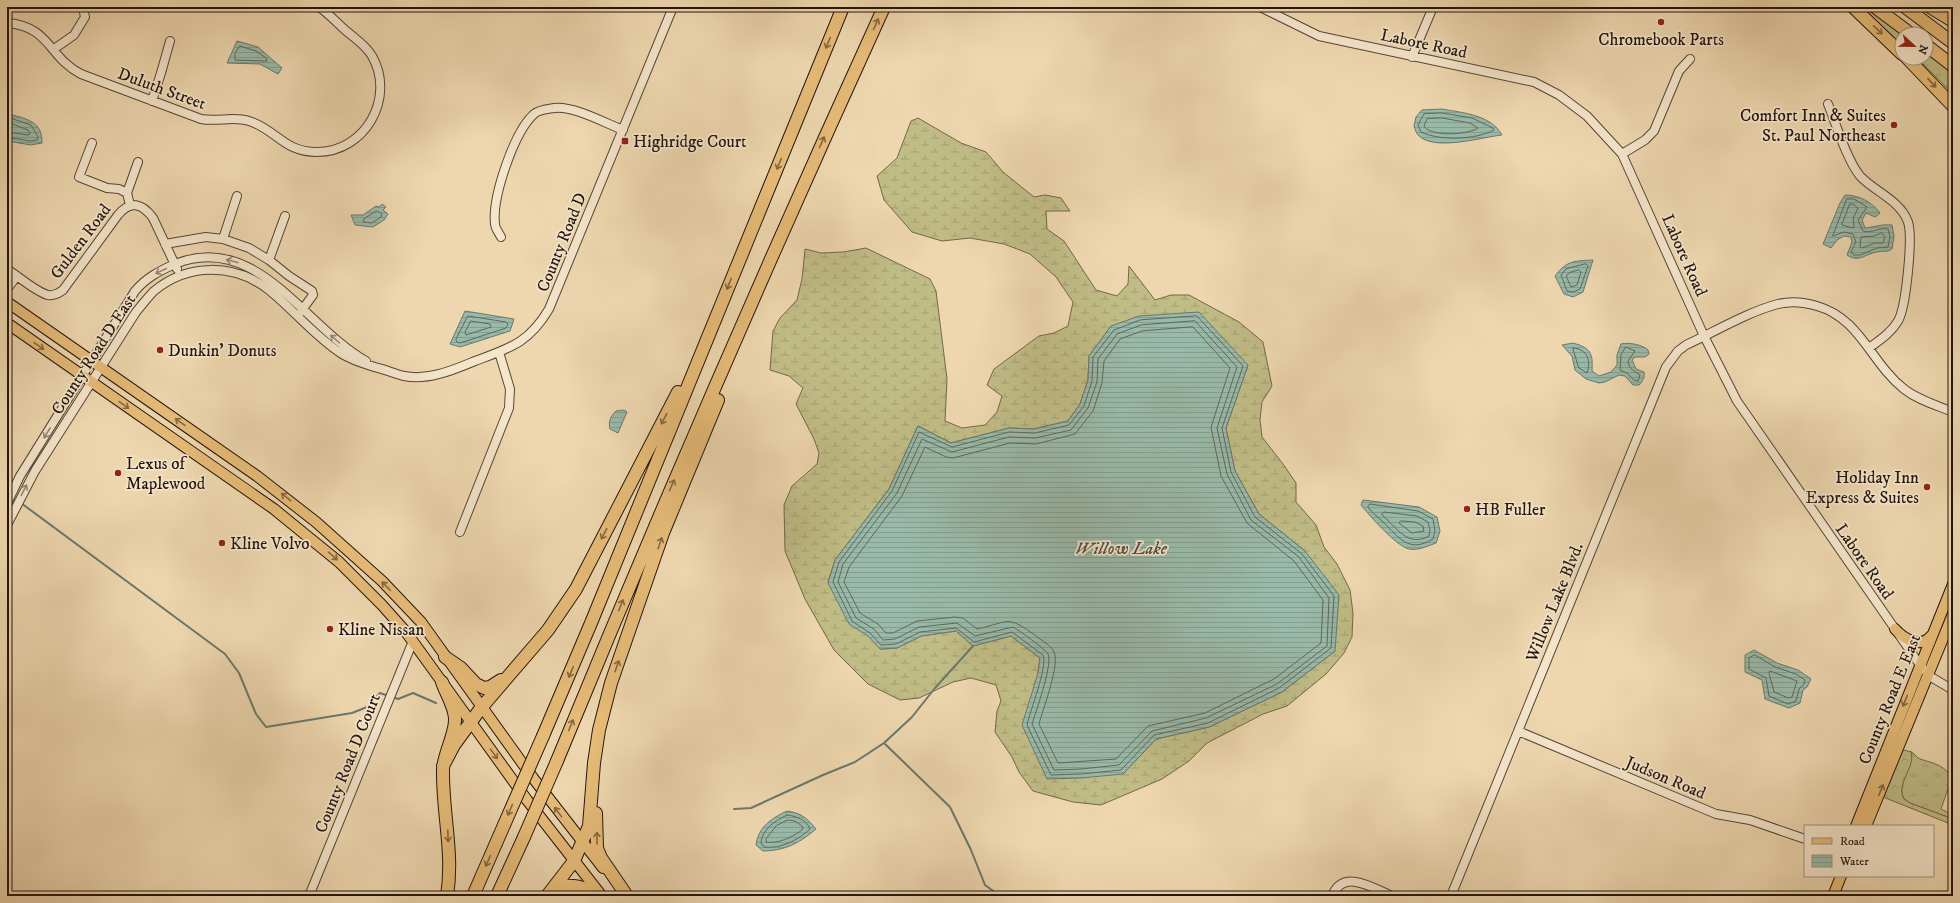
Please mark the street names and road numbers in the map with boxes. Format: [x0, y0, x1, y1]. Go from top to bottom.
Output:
street label: Labore Road [1379, 24, 1470, 64]
street label: Duluth Street [115, 63, 209, 115]
street label: County Road D [532, 189, 592, 295]
street label: Gulden Road [45, 199, 117, 284]
street label: Labore Road [1656, 211, 1712, 300]
street label: County Road D East [47, 290, 141, 419]
street label: Labore Road [1830, 519, 1899, 604]
street label: Willow Lake Blvd. [1521, 539, 1589, 666]
street label: County Road E East [1854, 630, 1926, 768]
street label: County Road D Court [310, 690, 386, 836]
street label: Judson Road [1620, 750, 1709, 805]

